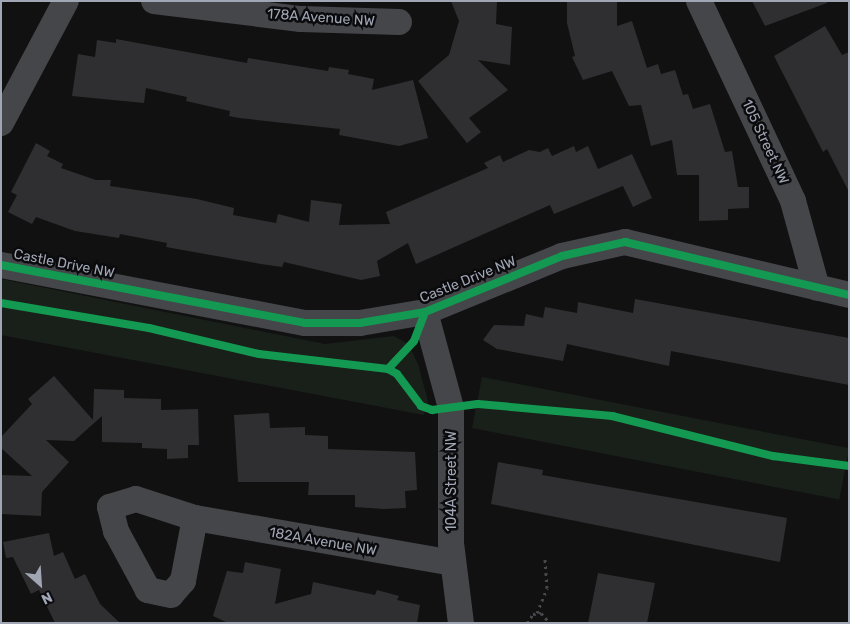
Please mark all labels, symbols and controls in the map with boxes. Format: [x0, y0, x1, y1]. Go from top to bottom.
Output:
street label: 178A Avenue NW [266, 6, 376, 30]
street label: 105 Street NW [738, 97, 792, 187]
street label: Castle Drive NW [12, 246, 116, 282]
street label: Castle Drive NW [417, 253, 519, 307]
street label: 104A Street NW [444, 430, 460, 532]
street label: 182A Avenue NW [268, 524, 378, 560]
north arrow [15, 559, 65, 609]
text: N [39, 588, 55, 608]

